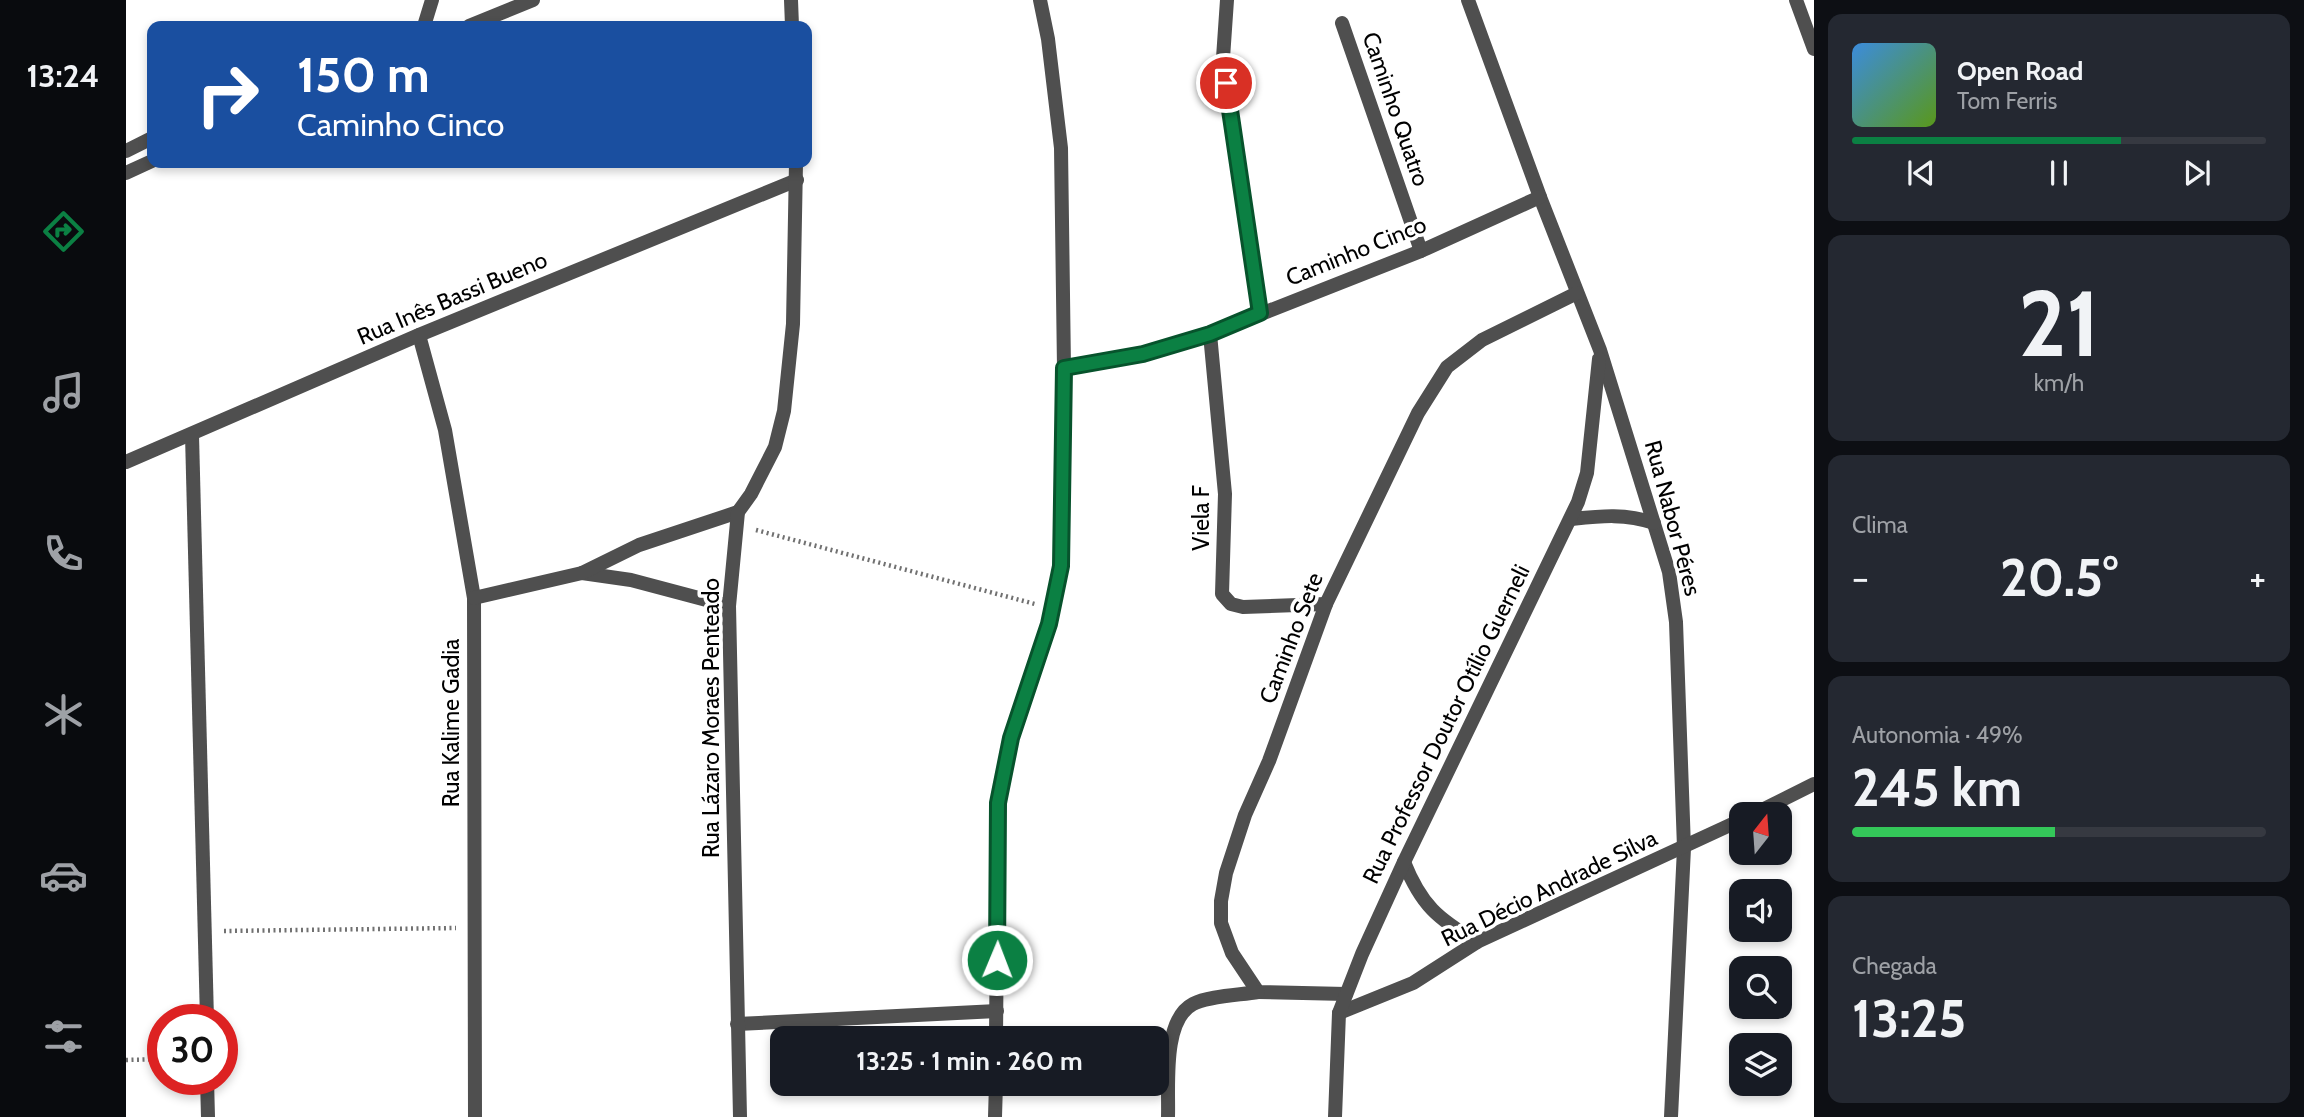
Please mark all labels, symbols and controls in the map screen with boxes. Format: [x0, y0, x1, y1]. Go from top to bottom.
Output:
street label: Caminho Quatro [1357, 28, 1435, 190]
text: 150 m [297, 45, 430, 104]
icon: right [182, 49, 273, 140]
pin [1196, 53, 1256, 113]
text: Open Road [1957, 55, 2083, 87]
text: 13:24 [27, 56, 99, 95]
icon: arrive [1207, 64, 1245, 102]
text: Tom Ferris [1957, 87, 2057, 115]
text: Caminho Cinco [297, 105, 504, 144]
icon: previous [1902, 154, 1940, 192]
icon: pause [2040, 154, 2078, 192]
icon: next [2178, 154, 2216, 192]
icon: directions [39, 207, 88, 256]
street label: Caminho Cinco [1282, 210, 1430, 292]
street label: Rua Inês Bassi Bueno [353, 245, 551, 351]
text: 21 [2018, 268, 2100, 379]
icon: music [39, 368, 88, 417]
text: km/h [2034, 369, 2084, 397]
street label: Rua Nabor Péres [1639, 437, 1707, 599]
street label: Viela F [1187, 485, 1215, 551]
text: Clima [1852, 511, 1908, 539]
icon: phone [39, 529, 88, 578]
text: 20.5° [2000, 546, 2118, 609]
text: − [1852, 554, 1869, 601]
text: + [2249, 554, 2266, 601]
street label: Rua Professor Doutor Otílio Guerneli [1356, 560, 1536, 888]
street label: Caminho Sete [1253, 568, 1329, 707]
street label: Rua Lázaro Moraes Penteado [697, 578, 725, 858]
street label: Rua Kalime Gadia [437, 639, 465, 807]
icon: climate [39, 690, 88, 739]
text: Autonomia · 49% [1852, 721, 2023, 749]
text: 245 km [1852, 756, 2022, 819]
north arrow [1729, 802, 1792, 864]
map controls [1729, 802, 1792, 1096]
street label: Rua Décio Andrade Silva [1437, 824, 1661, 952]
icon: car [39, 851, 88, 900]
button: sound [1729, 879, 1792, 942]
position arrow [960, 923, 1034, 997]
text: Chegada [1852, 952, 1937, 980]
button: search [1729, 956, 1792, 1019]
text: 13:25 [1852, 987, 1966, 1050]
speed limit sign: 30 [147, 1004, 238, 1095]
icon: filters [39, 1012, 88, 1061]
button: layers [1729, 1033, 1792, 1096]
text: 13:25 · 1 min · 260 m [856, 1045, 1083, 1077]

